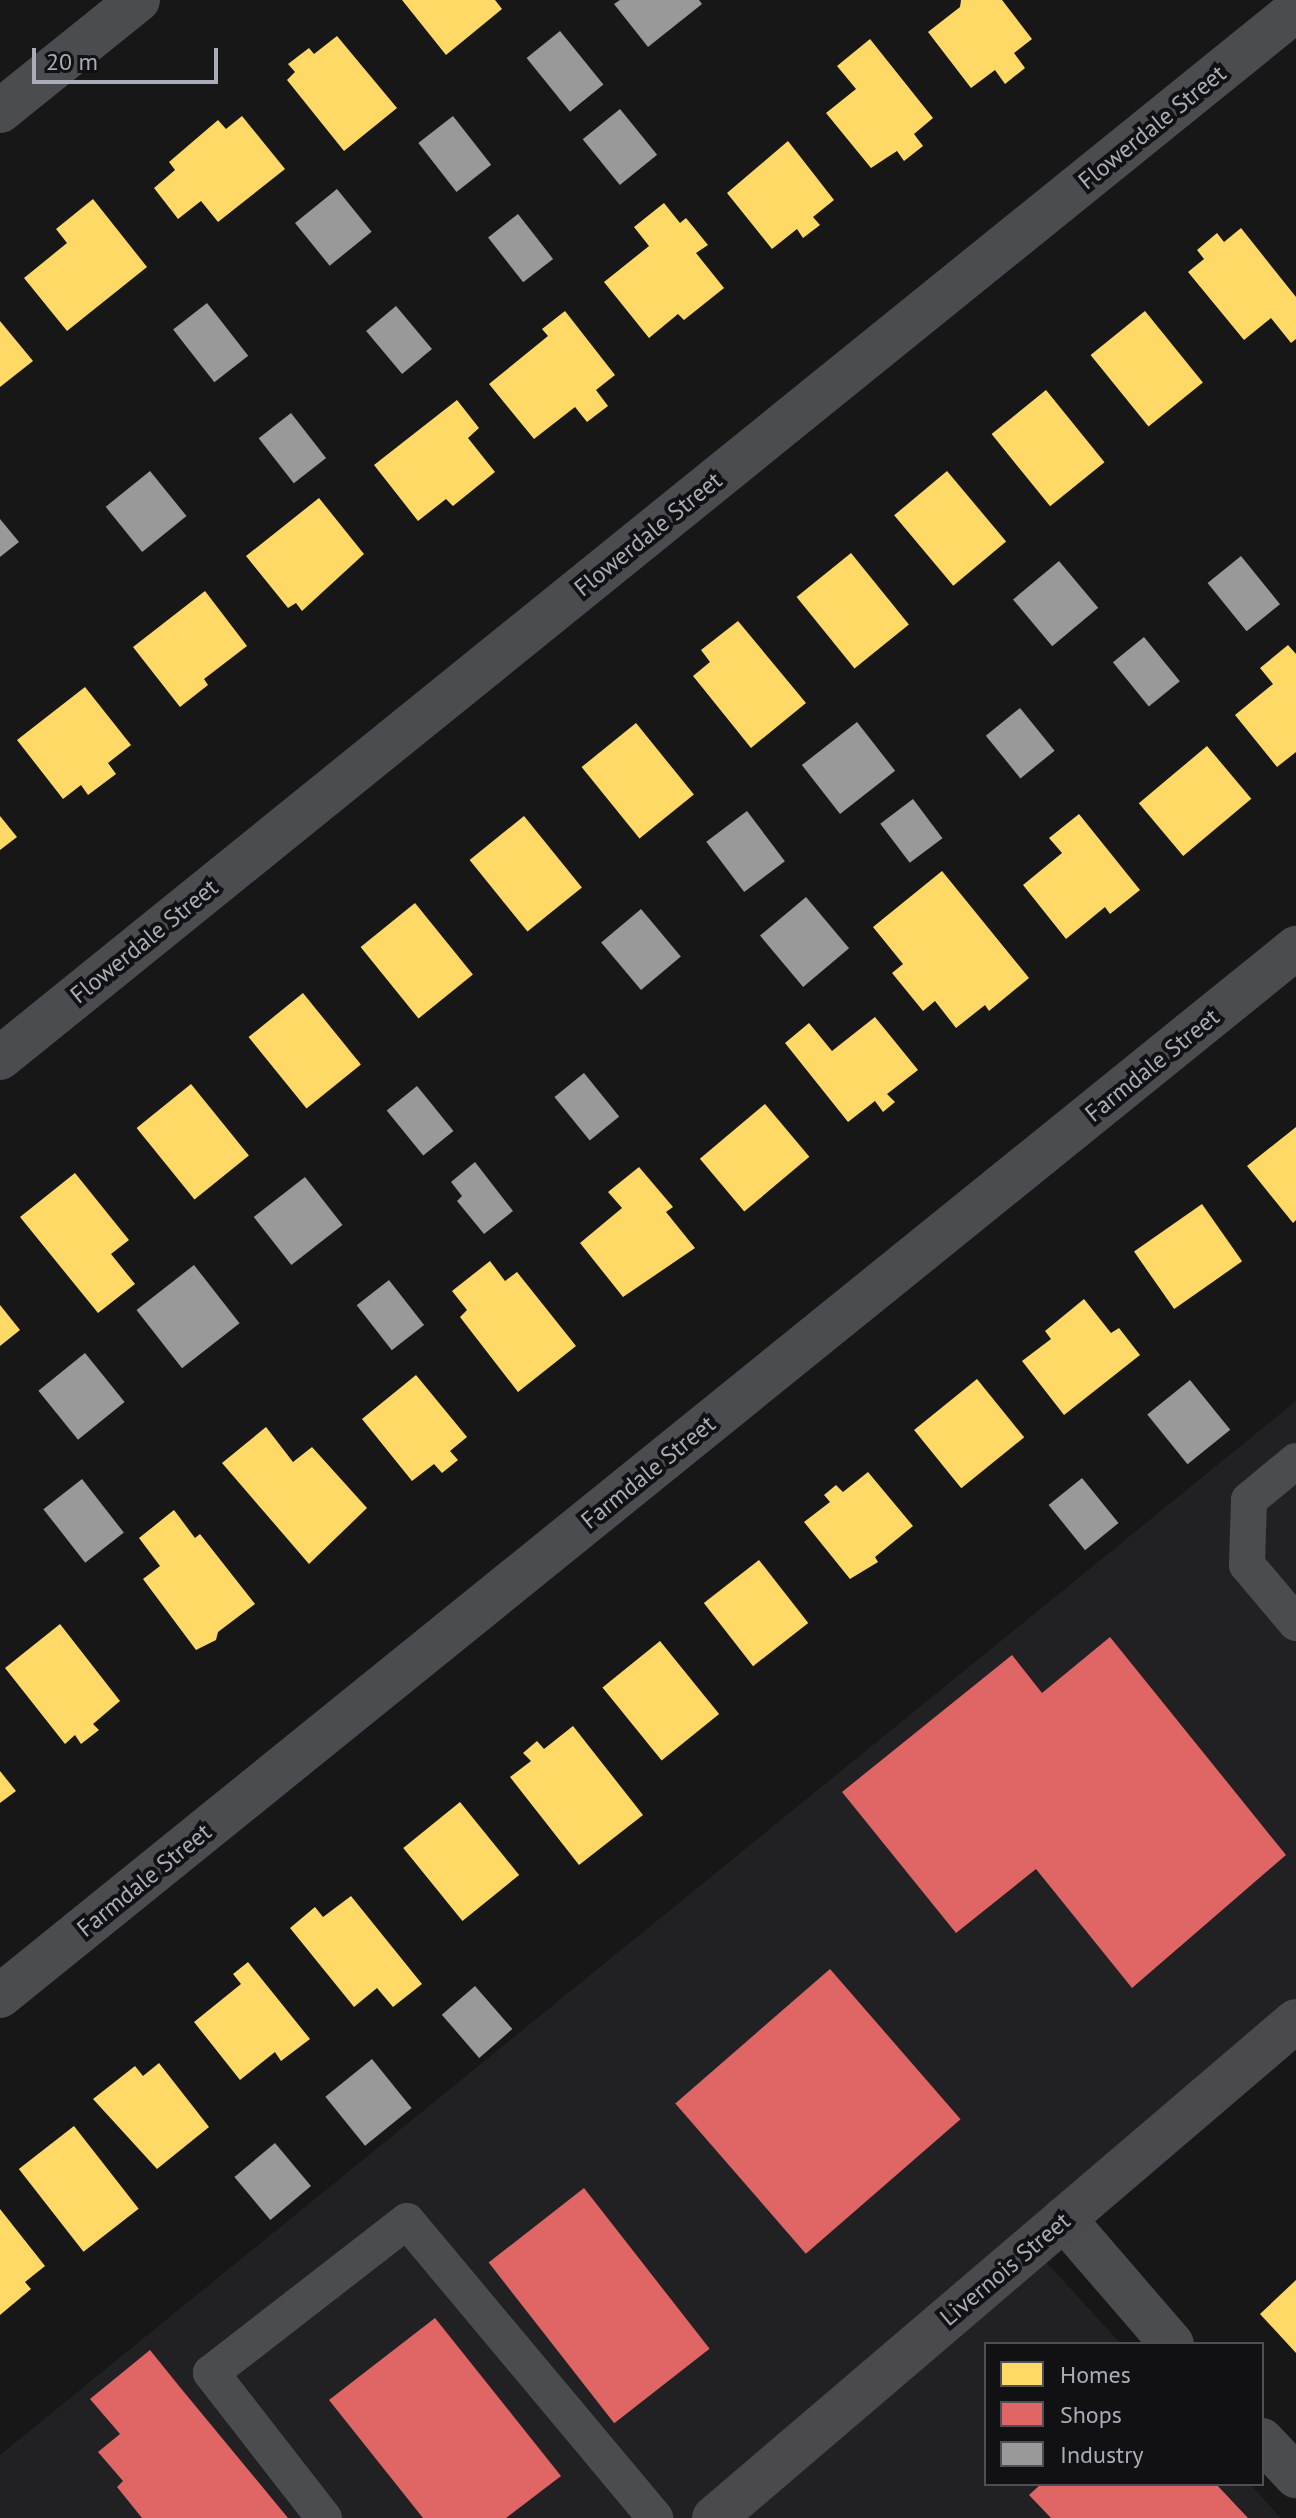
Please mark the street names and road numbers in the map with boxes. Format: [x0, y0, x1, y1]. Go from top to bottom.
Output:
street label: Flowerdale Street [1072, 59, 1232, 195]
street label: Flowerdale Street [568, 466, 728, 602]
street label: Flowerdale Street [64, 873, 224, 1009]
street label: Farmdale Street [1079, 1002, 1225, 1128]
street label: Farmdale Street [575, 1409, 721, 1535]
street label: Farmdale Street [71, 1817, 217, 1943]
street label: Livernois Street [934, 2206, 1076, 2332]

